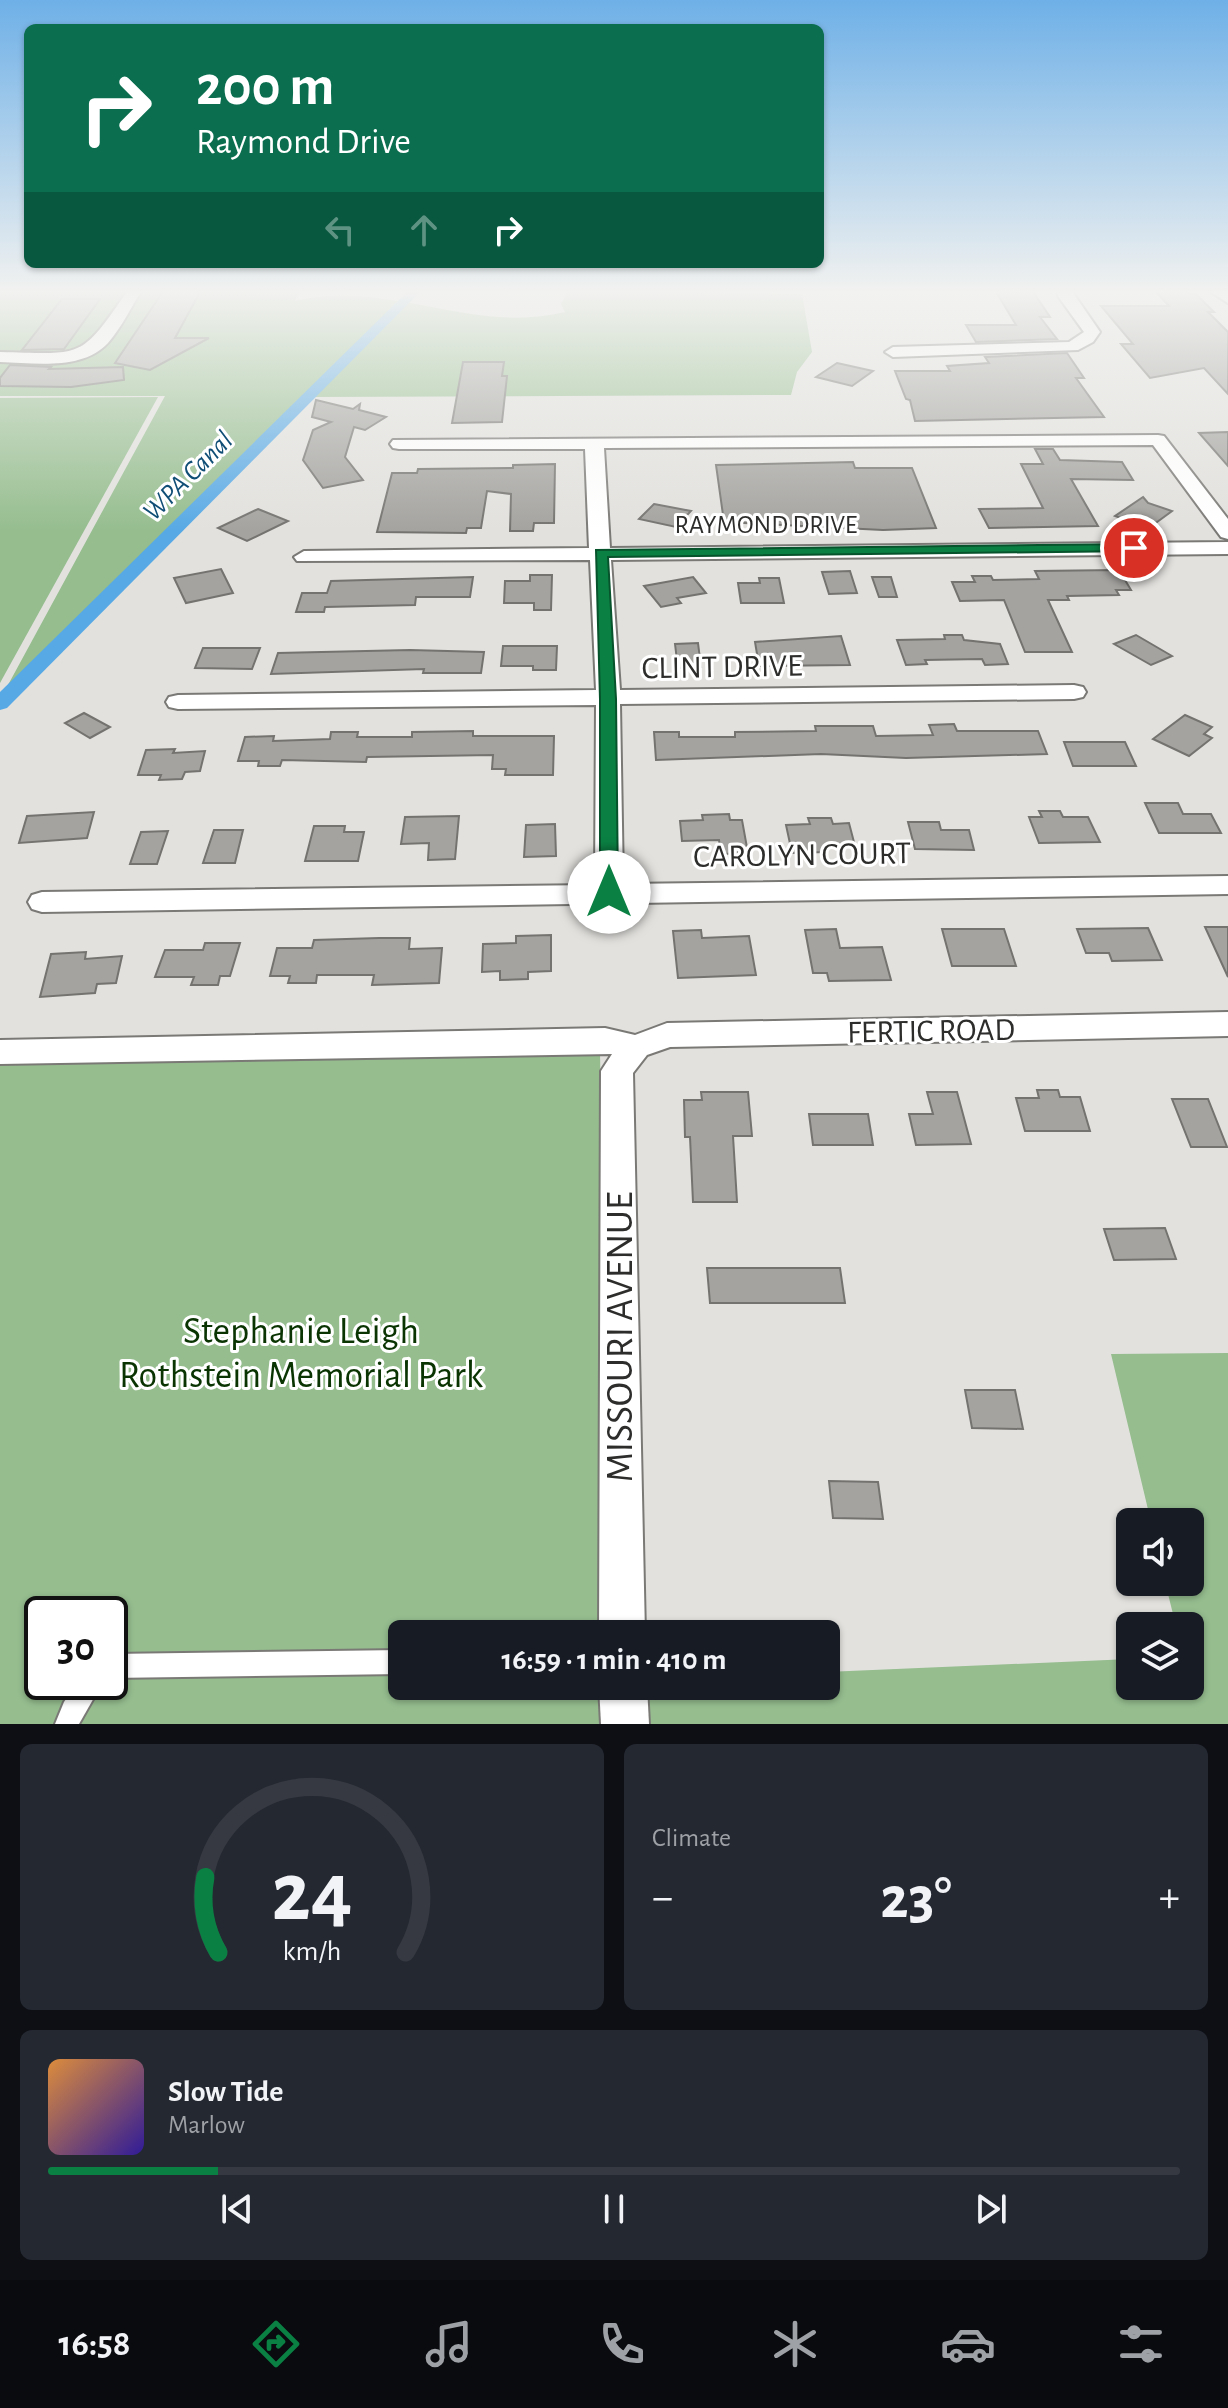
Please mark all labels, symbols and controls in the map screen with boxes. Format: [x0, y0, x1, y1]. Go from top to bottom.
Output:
icon: right [64, 56, 168, 160]
text: 200 m [196, 59, 334, 115]
text: Raymond Drive [196, 124, 411, 160]
icon: left [318, 208, 362, 252]
icon: ahead [402, 208, 446, 252]
icon: right [486, 208, 530, 252]
water label: WPA Canal [138, 426, 239, 527]
street label: RAYMOND DRIVE [675, 512, 857, 538]
pin [1100, 514, 1168, 582]
icon: arrive [1112, 526, 1156, 570]
street label: CLINT DRIVE [641, 650, 803, 684]
street label: CAROLYN COURT [693, 837, 911, 873]
position arrow [567, 850, 651, 934]
street label: FERTIC ROAD [847, 1014, 1015, 1048]
street label: MISSOURI AVENUE [602, 1192, 640, 1482]
park label: Stephanie Leigh Rothstein Memorial Park [119, 1313, 484, 1395]
map controls [1116, 1508, 1204, 1700]
button: sound [1116, 1508, 1204, 1596]
speed limit sign: 30 [24, 1596, 128, 1700]
button: layers [1116, 1612, 1204, 1700]
text: 16:59 · 1 min · 410 m [502, 1645, 726, 1675]
text: Climate [652, 1825, 731, 1851]
text: 24 [271, 1852, 353, 1936]
text: 23° [880, 1869, 952, 1929]
text: − [652, 1876, 673, 1920]
text: + [1159, 1876, 1180, 1920]
text: km/h [283, 1937, 341, 1966]
text: Slow Tide [168, 2077, 283, 2107]
text: Marlow [168, 2112, 245, 2138]
icon: previous [215, 2187, 259, 2231]
icon: pause [592, 2187, 636, 2231]
icon: next [969, 2187, 1013, 2231]
icon: directions [248, 2316, 304, 2372]
icon: music [421, 2316, 477, 2372]
icon: phone [594, 2316, 650, 2372]
icon: climate [767, 2316, 823, 2372]
icon: car [940, 2316, 996, 2372]
icon: filters [1113, 2316, 1169, 2372]
text: 16:58 [59, 2326, 130, 2362]

